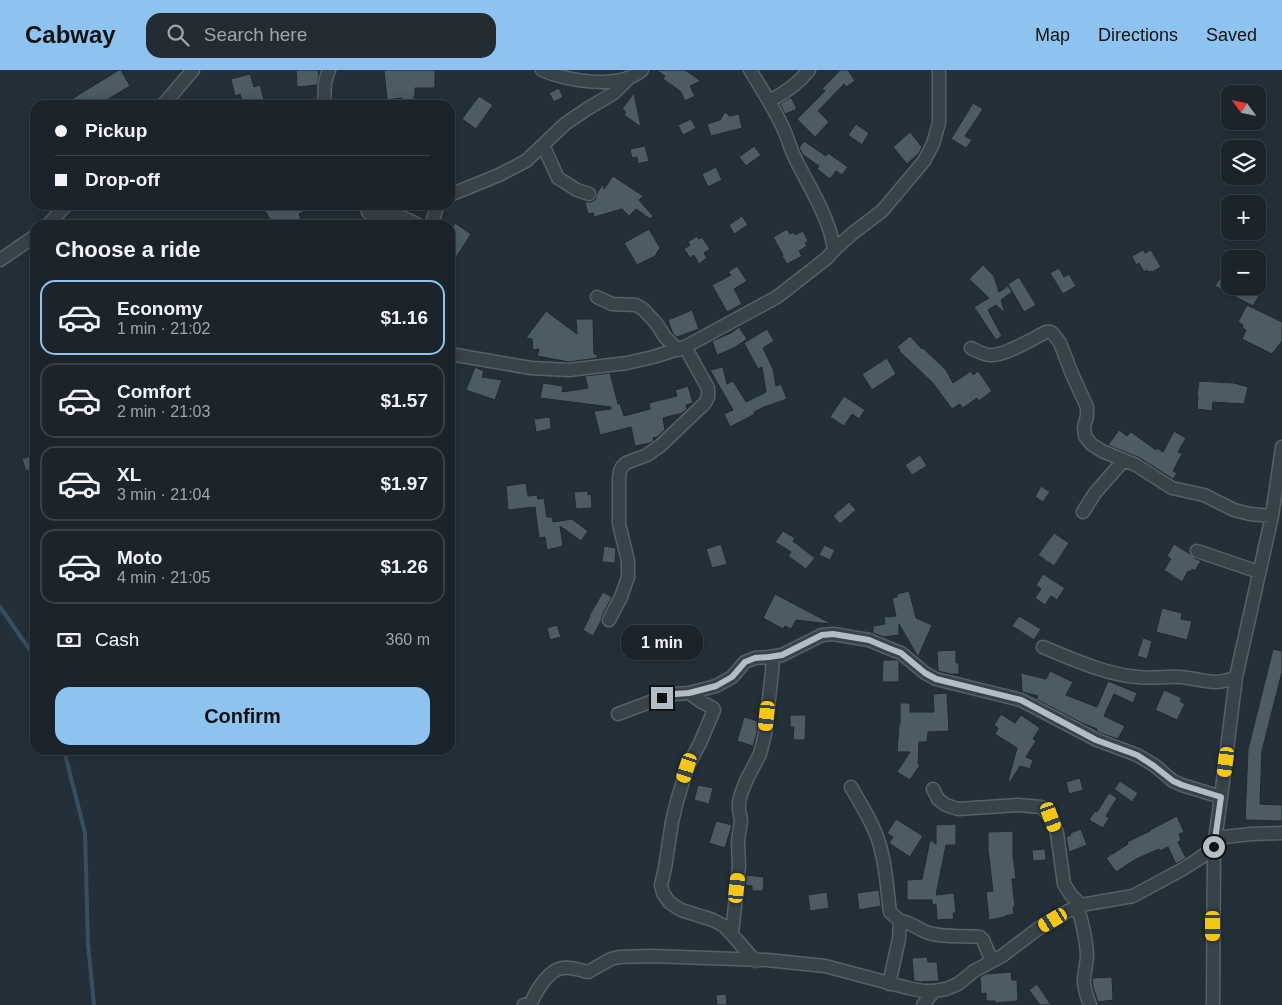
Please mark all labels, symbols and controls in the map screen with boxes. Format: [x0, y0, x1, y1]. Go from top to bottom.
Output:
search box [146, 13, 496, 58]
text: Cabway [25, 21, 116, 48]
icon: search [164, 21, 192, 49]
text: Search here [204, 24, 307, 45]
text: Map [1035, 25, 1070, 45]
text: Directions [1098, 25, 1178, 45]
text: Saved [1206, 25, 1257, 45]
north arrow [1221, 85, 1266, 130]
map controls [1221, 85, 1266, 295]
text: Pickup [85, 120, 147, 141]
button: layers [1221, 140, 1266, 185]
text: Drop-off [85, 169, 160, 190]
button: + [1221, 195, 1266, 240]
text: Choose a ride [55, 237, 200, 262]
button: − [1221, 250, 1266, 295]
icon: car [57, 295, 102, 340]
text: Economy [117, 298, 203, 319]
text: $1.16 [380, 307, 428, 328]
text: 1 min · 21:02 [117, 320, 210, 337]
icon: car [57, 378, 102, 423]
text: Comfort [117, 381, 191, 402]
text: $1.57 [380, 390, 428, 411]
text: 2 min · 21:03 [117, 403, 210, 420]
icon: car [57, 461, 102, 506]
text: XL [117, 464, 141, 485]
text: $1.97 [380, 473, 428, 494]
text: 3 min · 21:04 [117, 486, 210, 503]
icon: car [57, 544, 102, 589]
text: Moto [117, 547, 162, 568]
text: $1.26 [380, 556, 428, 577]
text: 4 min · 21:05 [117, 569, 210, 586]
icon: cash [55, 626, 83, 654]
callout: 1 min [621, 626, 703, 660]
text: Cash [95, 629, 139, 650]
text: 360 m [386, 631, 430, 648]
text: 1 min [641, 634, 683, 651]
button: Confirm [55, 687, 430, 745]
route end [651, 687, 673, 709]
car [757, 700, 776, 732]
car [1216, 746, 1235, 778]
car [675, 751, 698, 785]
car [1038, 800, 1063, 834]
route start [1203, 836, 1225, 858]
car [727, 872, 746, 904]
car [1036, 906, 1069, 934]
car [1205, 911, 1220, 941]

